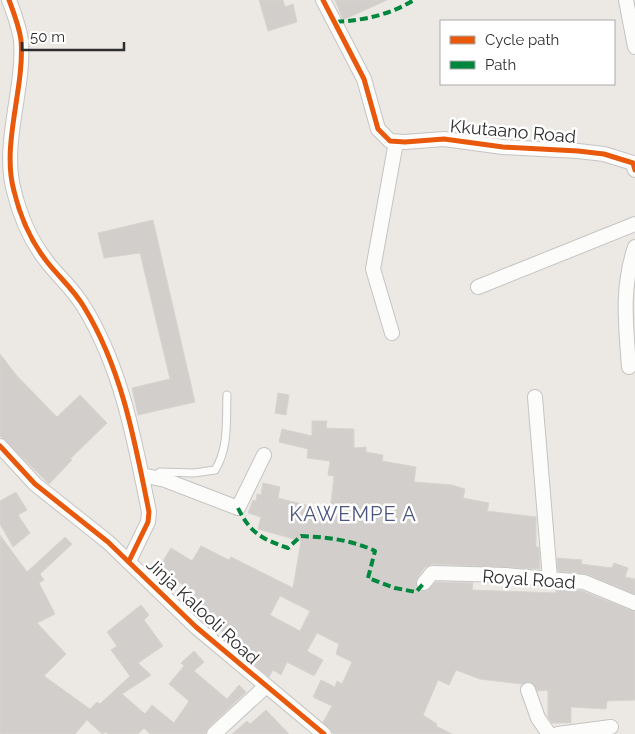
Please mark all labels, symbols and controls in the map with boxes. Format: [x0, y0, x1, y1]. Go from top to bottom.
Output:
scale bar [22, 20, 125, 52]
legend [440, 20, 615, 85]
text: 50 m [30, 28, 65, 46]
text: Cycle path [485, 31, 559, 49]
text: Path [485, 56, 516, 74]
street label: Kkutaano Road [449, 115, 577, 147]
district label: KAWEMPE A [289, 502, 417, 526]
street label: Jinja Kalooli Road [143, 554, 263, 668]
street label: Royal Road [482, 565, 576, 593]

